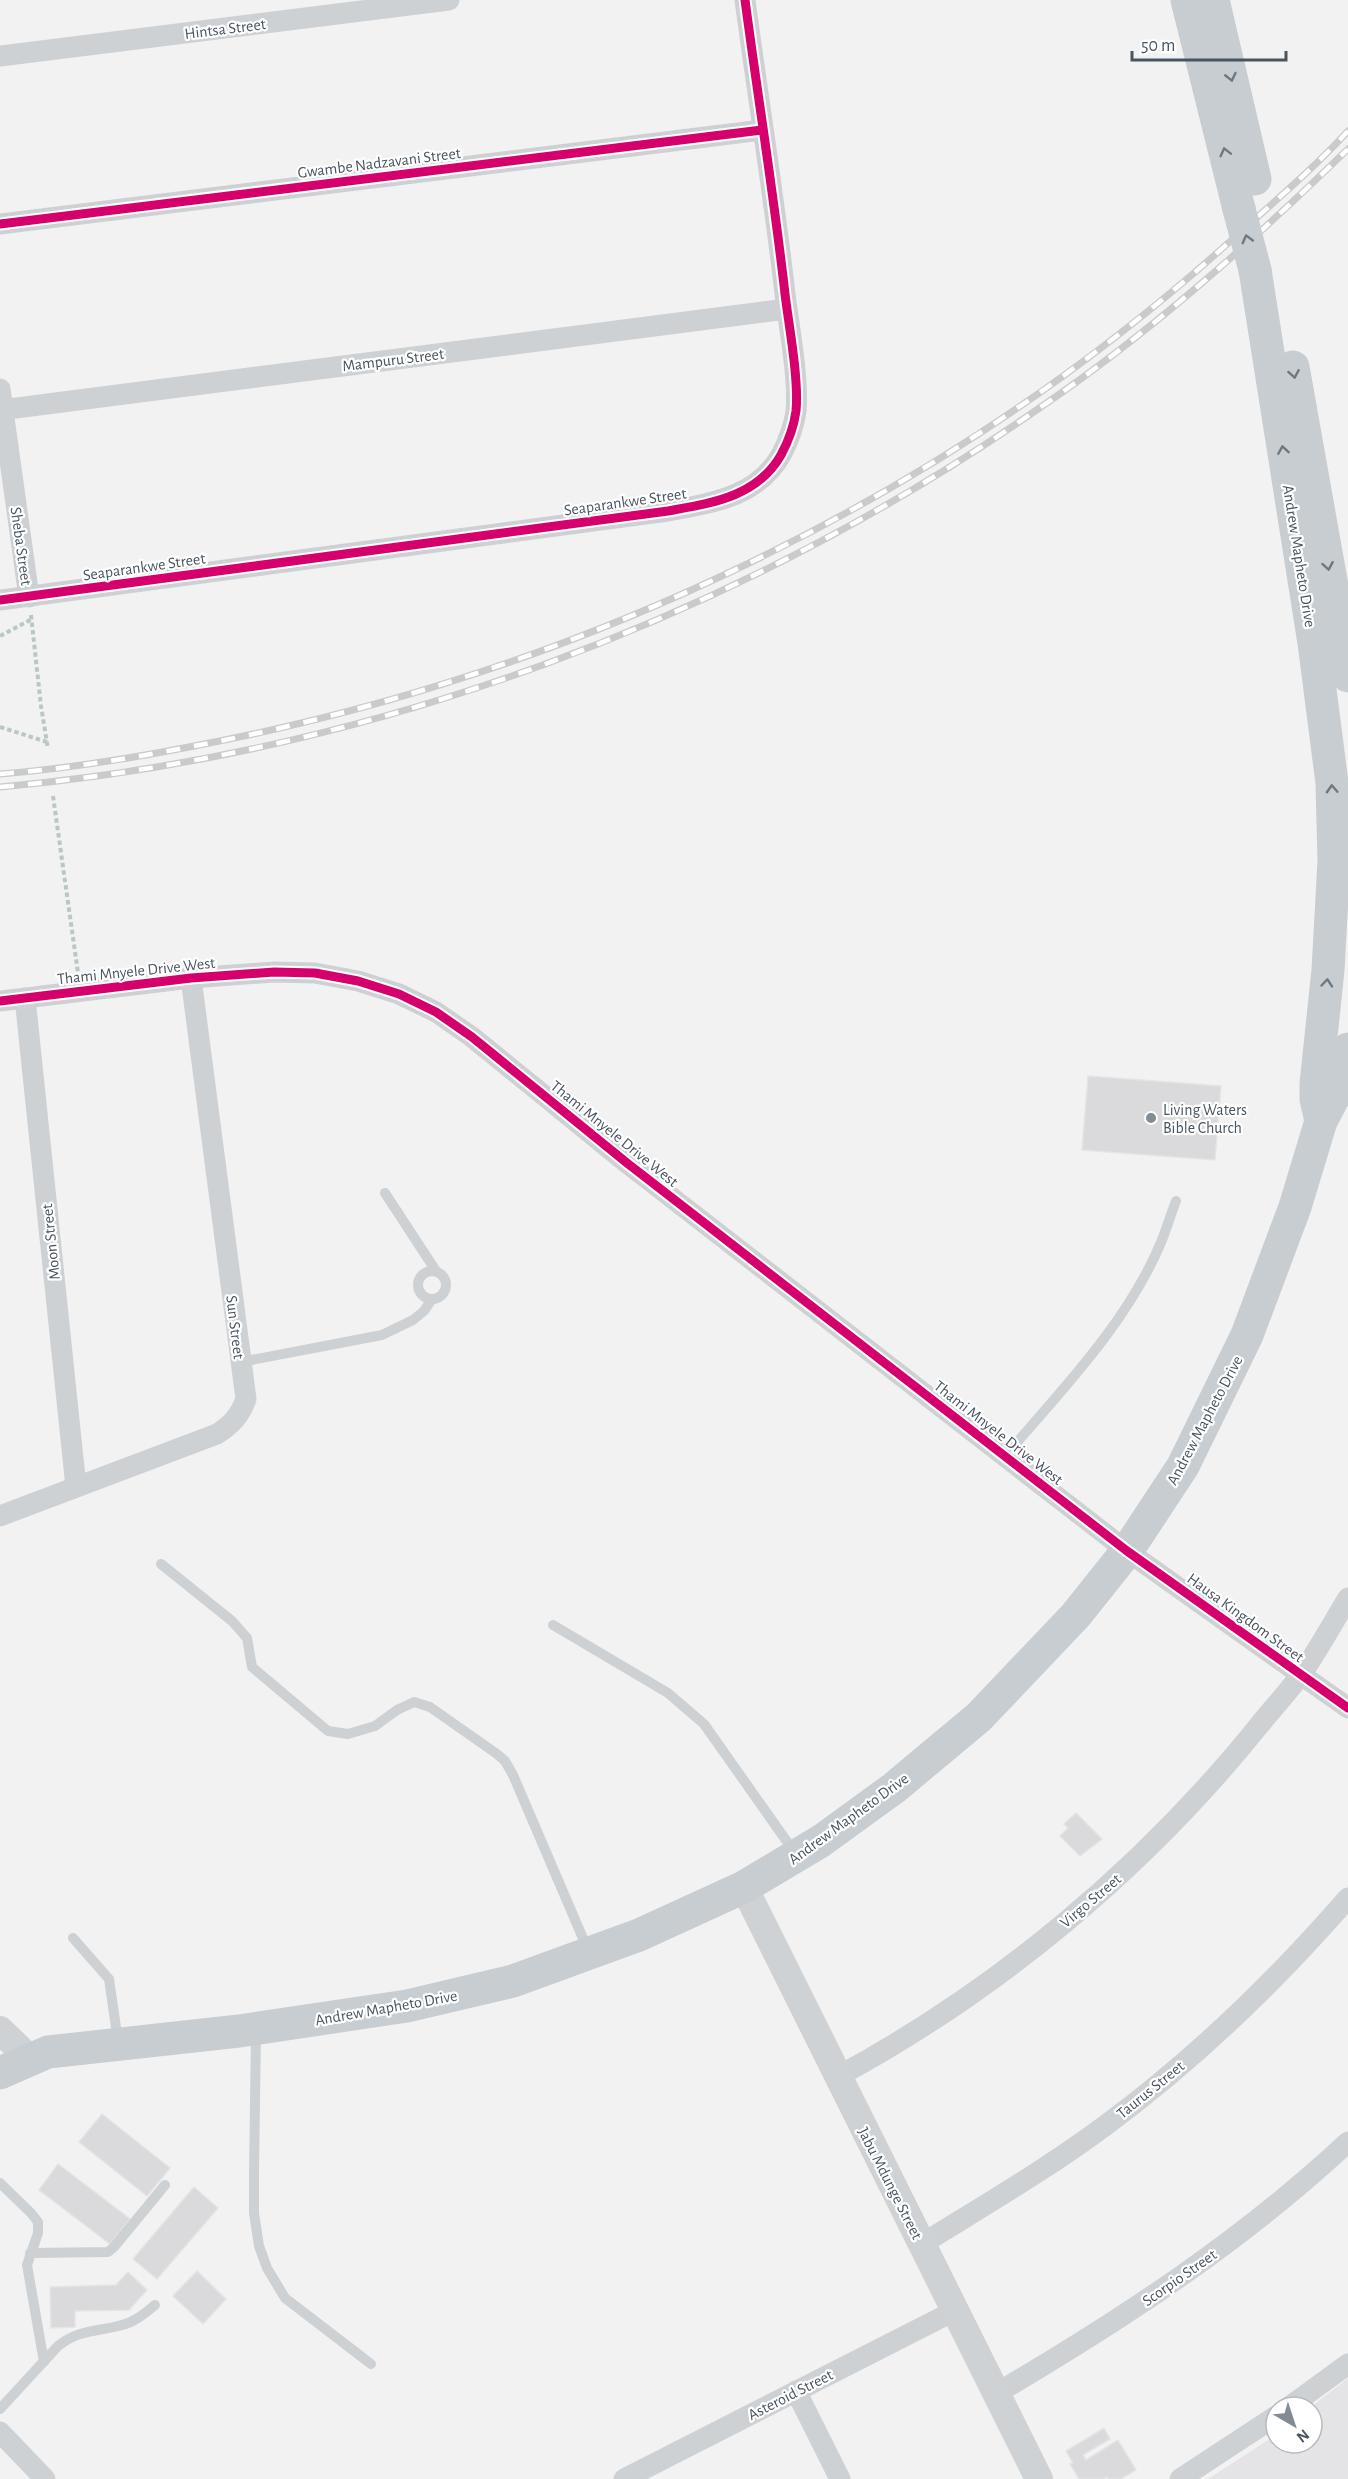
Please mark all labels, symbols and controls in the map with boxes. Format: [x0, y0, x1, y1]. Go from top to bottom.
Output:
street label: Hintsa Street [184, 16, 267, 42]
scale bar [1132, 24, 1286, 62]
text: 50 m [1141, 37, 1175, 55]
one-way arrow [1223, 72, 1236, 82]
street label: Gwambe Nadzavani Street [297, 145, 462, 181]
one-way arrow [1219, 147, 1232, 157]
one-way arrow [1242, 235, 1255, 245]
street label: Mampuru Street [341, 346, 445, 374]
one-way arrow [1288, 369, 1300, 379]
one-way arrow [1278, 446, 1290, 455]
street label: Andrew Mapheto Drive [1280, 484, 1318, 628]
street label: Seaparankwe Street [563, 485, 687, 519]
street label: Sheba Street [8, 506, 34, 586]
street label: Seaparankwe Street [82, 550, 206, 584]
one-way arrow [1321, 562, 1333, 571]
one-way arrow [1326, 784, 1339, 793]
street label: Thami Mnyele Drive West [56, 955, 216, 988]
one-way arrow [1320, 979, 1333, 988]
street label: Thami Mnyele Drive West [547, 1078, 681, 1191]
place label: Living Waters Bible Church [1163, 1102, 1247, 1136]
marker: Living Waters Bible Church [1144, 1111, 1158, 1125]
street label: Moon Street [39, 1203, 63, 1281]
street label: Sun Street [223, 1294, 247, 1360]
street label: Andrew Mapheto Drive [1164, 1353, 1246, 1488]
street label: Thami Mnyele Drive West [930, 1378, 1066, 1489]
street label: Hausa Kingdom Street [1184, 1570, 1307, 1665]
street label: Andrew Mapheto Drive [786, 1770, 912, 1868]
street label: Virgo Street [1057, 1871, 1124, 1931]
street label: Andrew Mapheto Drive [314, 1988, 458, 2028]
street label: Taurus Street [1114, 2058, 1187, 2122]
street label: Jabu Mdunge Street [855, 2125, 925, 2242]
street label: Scorpio Street [1140, 2246, 1220, 2309]
street label: Asteroid Street [745, 2367, 835, 2423]
north arrow [1264, 2395, 1324, 2455]
text: N [1293, 2426, 1312, 2446]

